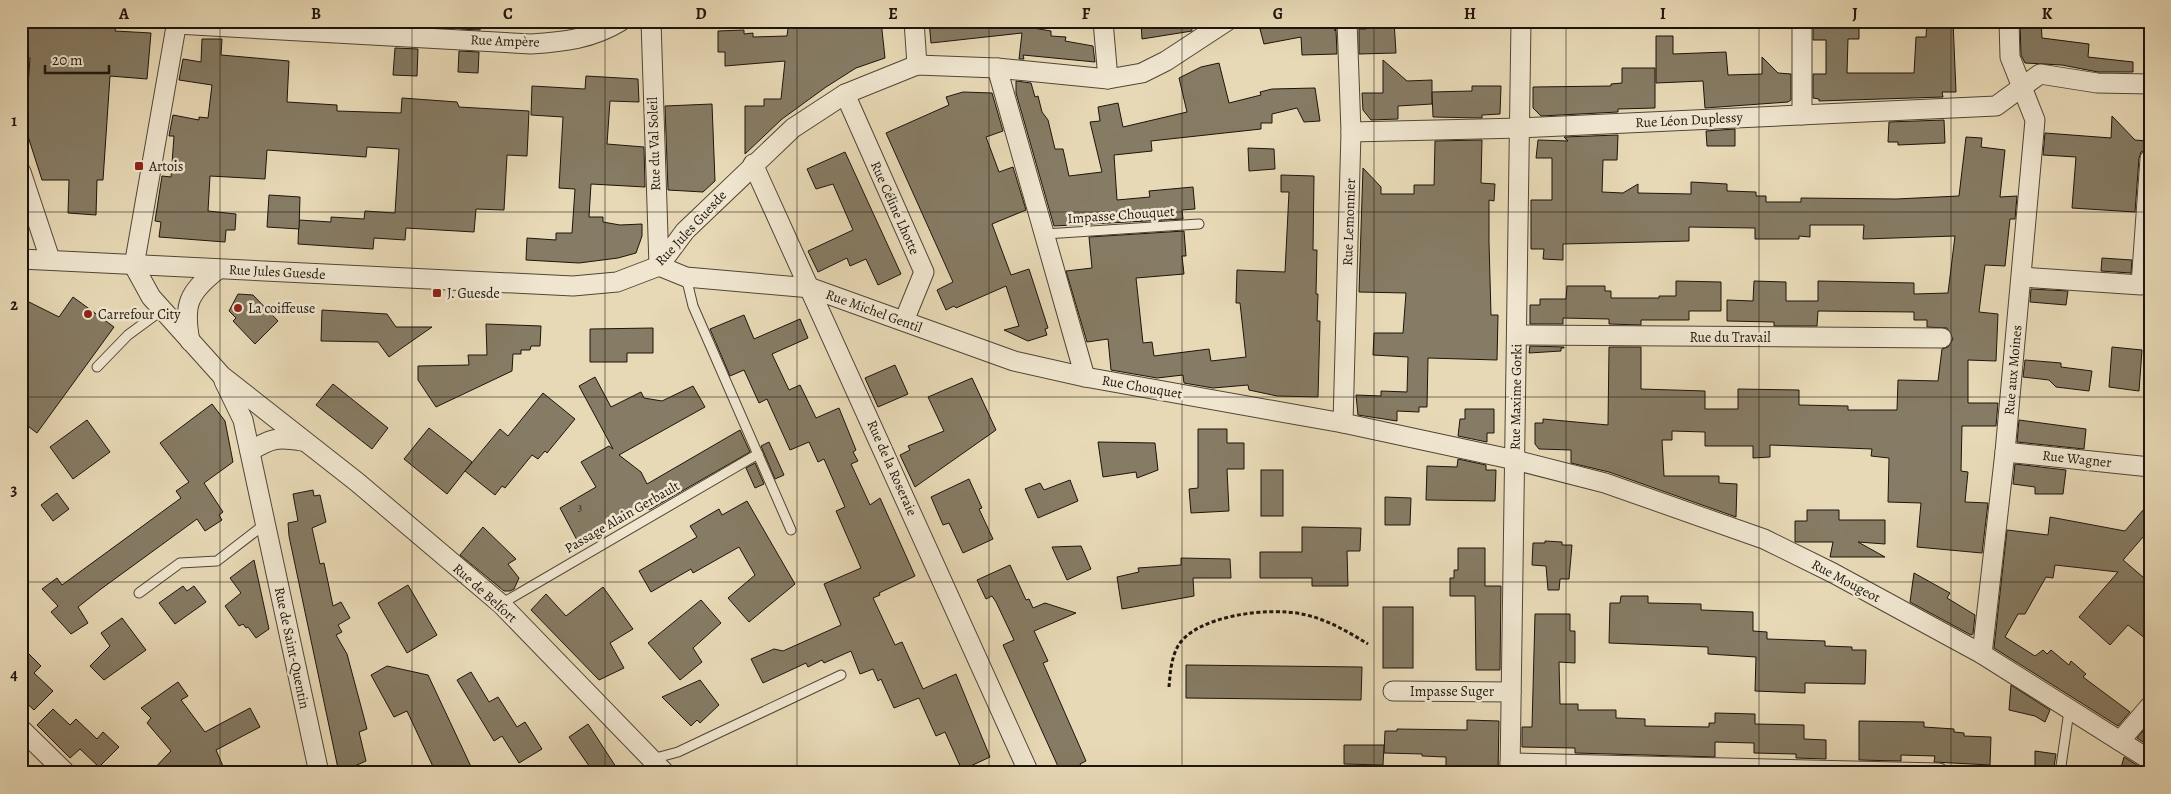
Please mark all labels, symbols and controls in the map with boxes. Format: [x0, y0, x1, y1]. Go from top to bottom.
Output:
text: A [118, 3, 130, 25]
text: B [311, 3, 321, 25]
text: C [503, 3, 513, 25]
text: D [695, 3, 707, 25]
text: E [888, 3, 898, 25]
text: F [1082, 3, 1091, 25]
text: G [1273, 3, 1283, 25]
text: H [1464, 3, 1476, 25]
text: I [1660, 3, 1666, 25]
text: J [1852, 3, 1858, 25]
text: K [2042, 3, 2053, 25]
street label: Rue Ampère [470, 30, 540, 52]
scale bar [45, 42, 109, 74]
text: 20 m [52, 50, 83, 70]
street label: Rue du Val Soleil [643, 96, 665, 191]
street label: Rue Léon Duplessy [1635, 108, 1744, 132]
text: 1 [11, 110, 17, 132]
place label: Artois [148, 157, 183, 176]
street label: Rue Céline Lhotte [866, 158, 924, 258]
marker: Artois [133, 160, 145, 172]
street label: Rue Lemonnier [1338, 177, 1360, 266]
street label: Rue Jules Guesde [651, 186, 731, 270]
street label: Impasse Chouquet [1067, 202, 1176, 228]
street label: Rue Jules Guesde [228, 260, 326, 284]
place label: J. Guesde [447, 284, 500, 303]
street label: Rue Michel Gentil [823, 285, 925, 337]
marker: J. Guesde [431, 287, 443, 299]
text: 2 [10, 294, 18, 316]
place label: La coiffeuse [248, 299, 315, 318]
marker: La coiffeuse [232, 302, 244, 314]
place label: Carrefour City [98, 305, 181, 324]
marker: Carrefour City [82, 308, 94, 320]
street label: Rue aux Moines [2000, 324, 2026, 416]
street label: Rue du Travail [1689, 328, 1771, 347]
street label: Rue Maxime Gorki [1506, 344, 1526, 450]
street label: Rue Chouquet [1100, 371, 1184, 403]
street label: Rue de la Roseraie [862, 417, 922, 519]
street label: Rue Wagner [2041, 446, 2113, 472]
street label: Passage Alain Gerbault [561, 476, 683, 558]
text: 3 [11, 479, 18, 501]
house number: 3 [578, 500, 582, 515]
street label: Rue Mougeot [1808, 555, 1884, 607]
street label: Rue de Belfort [449, 559, 522, 627]
street label: Rue de Saint-Quentin [270, 585, 314, 711]
text: 4 [10, 664, 18, 686]
street label: Impasse Suger [1410, 682, 1495, 701]

